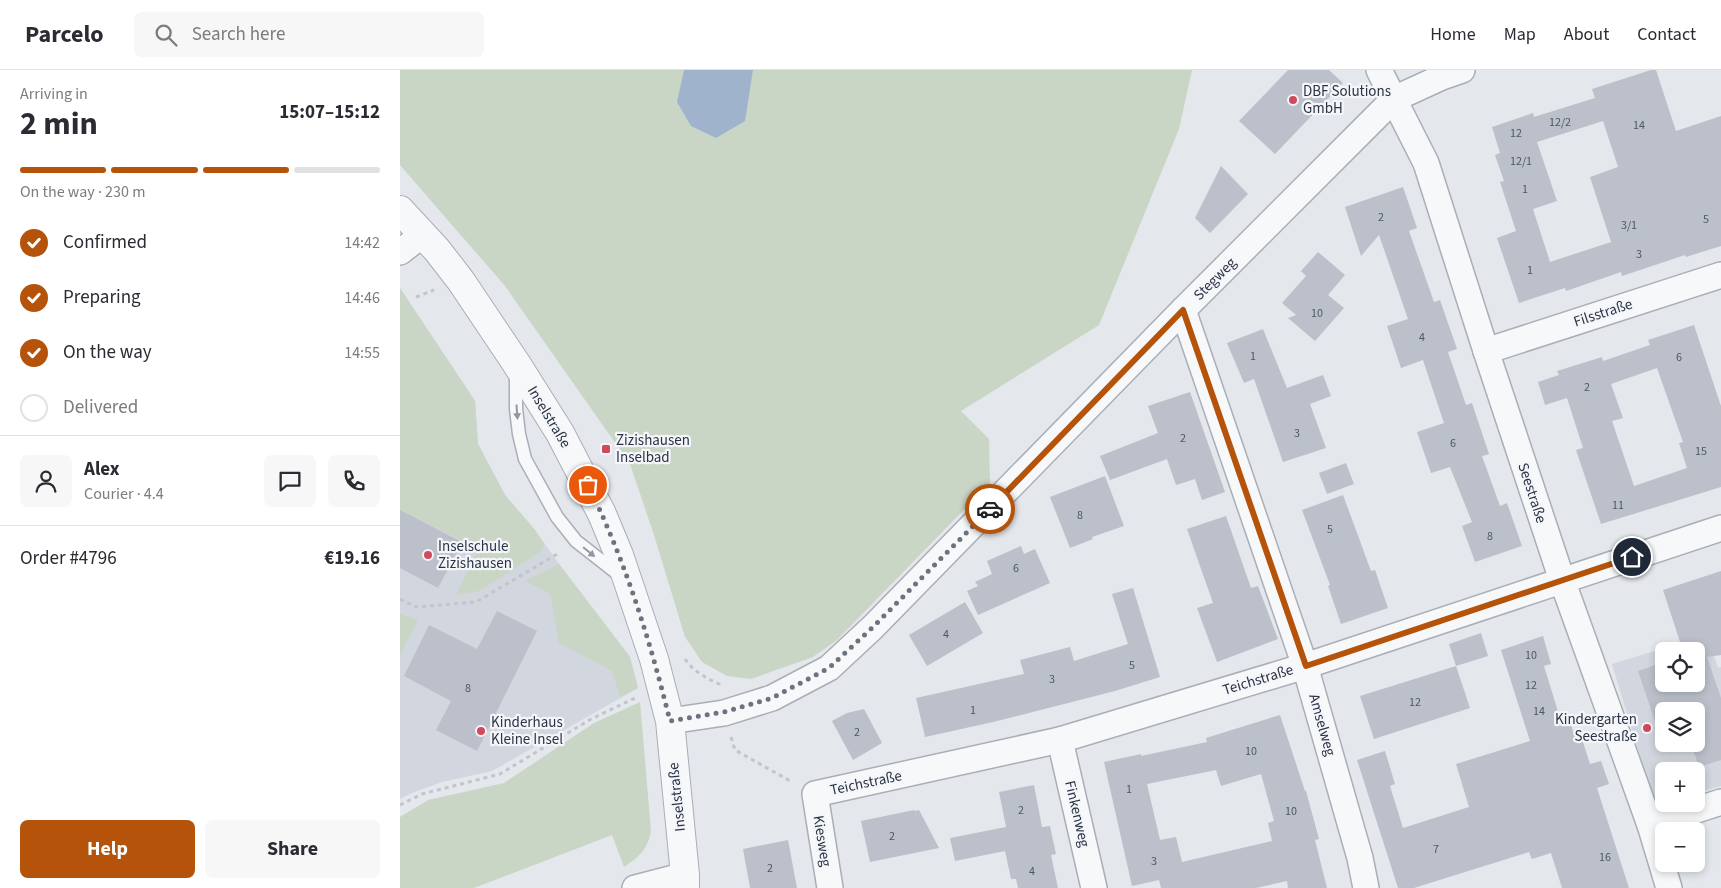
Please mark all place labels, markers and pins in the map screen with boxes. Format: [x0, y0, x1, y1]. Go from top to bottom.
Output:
place label: DBF Solutions GmbH [1303, 81, 1391, 119]
marker: DBF Solutions GmbH [1287, 94, 1299, 106]
place label: Zizishausen Inselbad [616, 430, 690, 468]
marker: Zizishausen Inselbad [600, 443, 612, 455]
pin [567, 464, 609, 506]
place label: Inselschule Zizishausen [438, 536, 512, 574]
pin [1611, 536, 1653, 578]
marker: Inselschule Zizishausen [422, 549, 434, 561]
place label: Kindergarten Seestraße [1555, 709, 1637, 747]
place label: Kinderhaus Kleine Insel [491, 712, 563, 750]
marker: Kindergarten Seestraße [1641, 722, 1653, 734]
marker: Kinderhaus Kleine Insel [475, 725, 487, 737]

